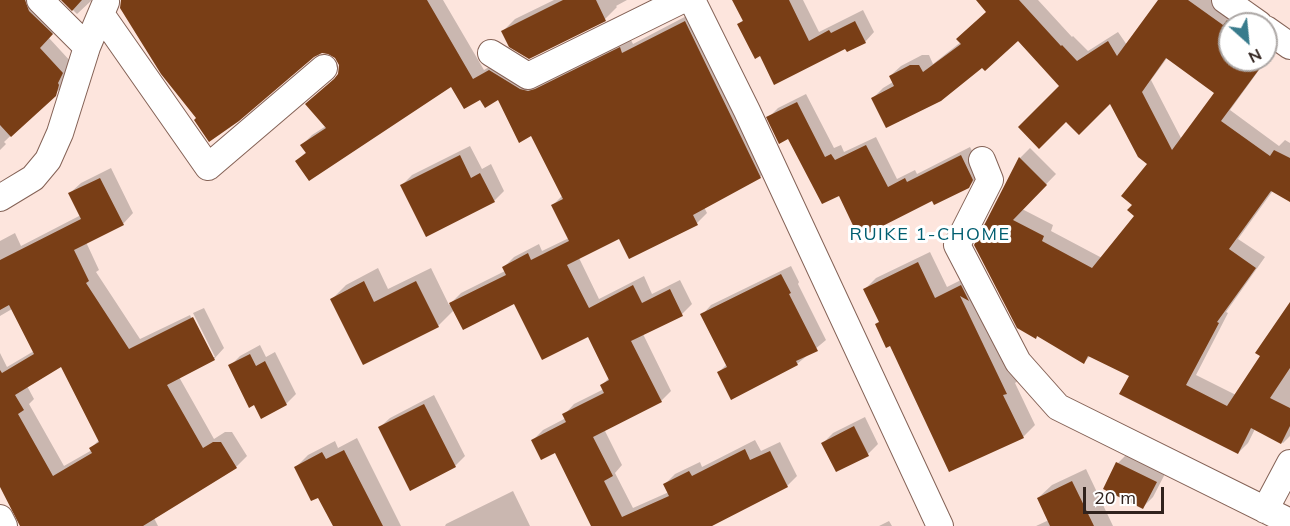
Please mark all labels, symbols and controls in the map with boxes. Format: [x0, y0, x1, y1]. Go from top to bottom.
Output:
north arrow [1218, 12, 1278, 72]
text: N [1245, 45, 1265, 68]
district label: RUIKE 1-CHOME [850, 224, 1010, 246]
scale bar [1086, 475, 1167, 513]
text: 20 m [1094, 486, 1136, 509]

